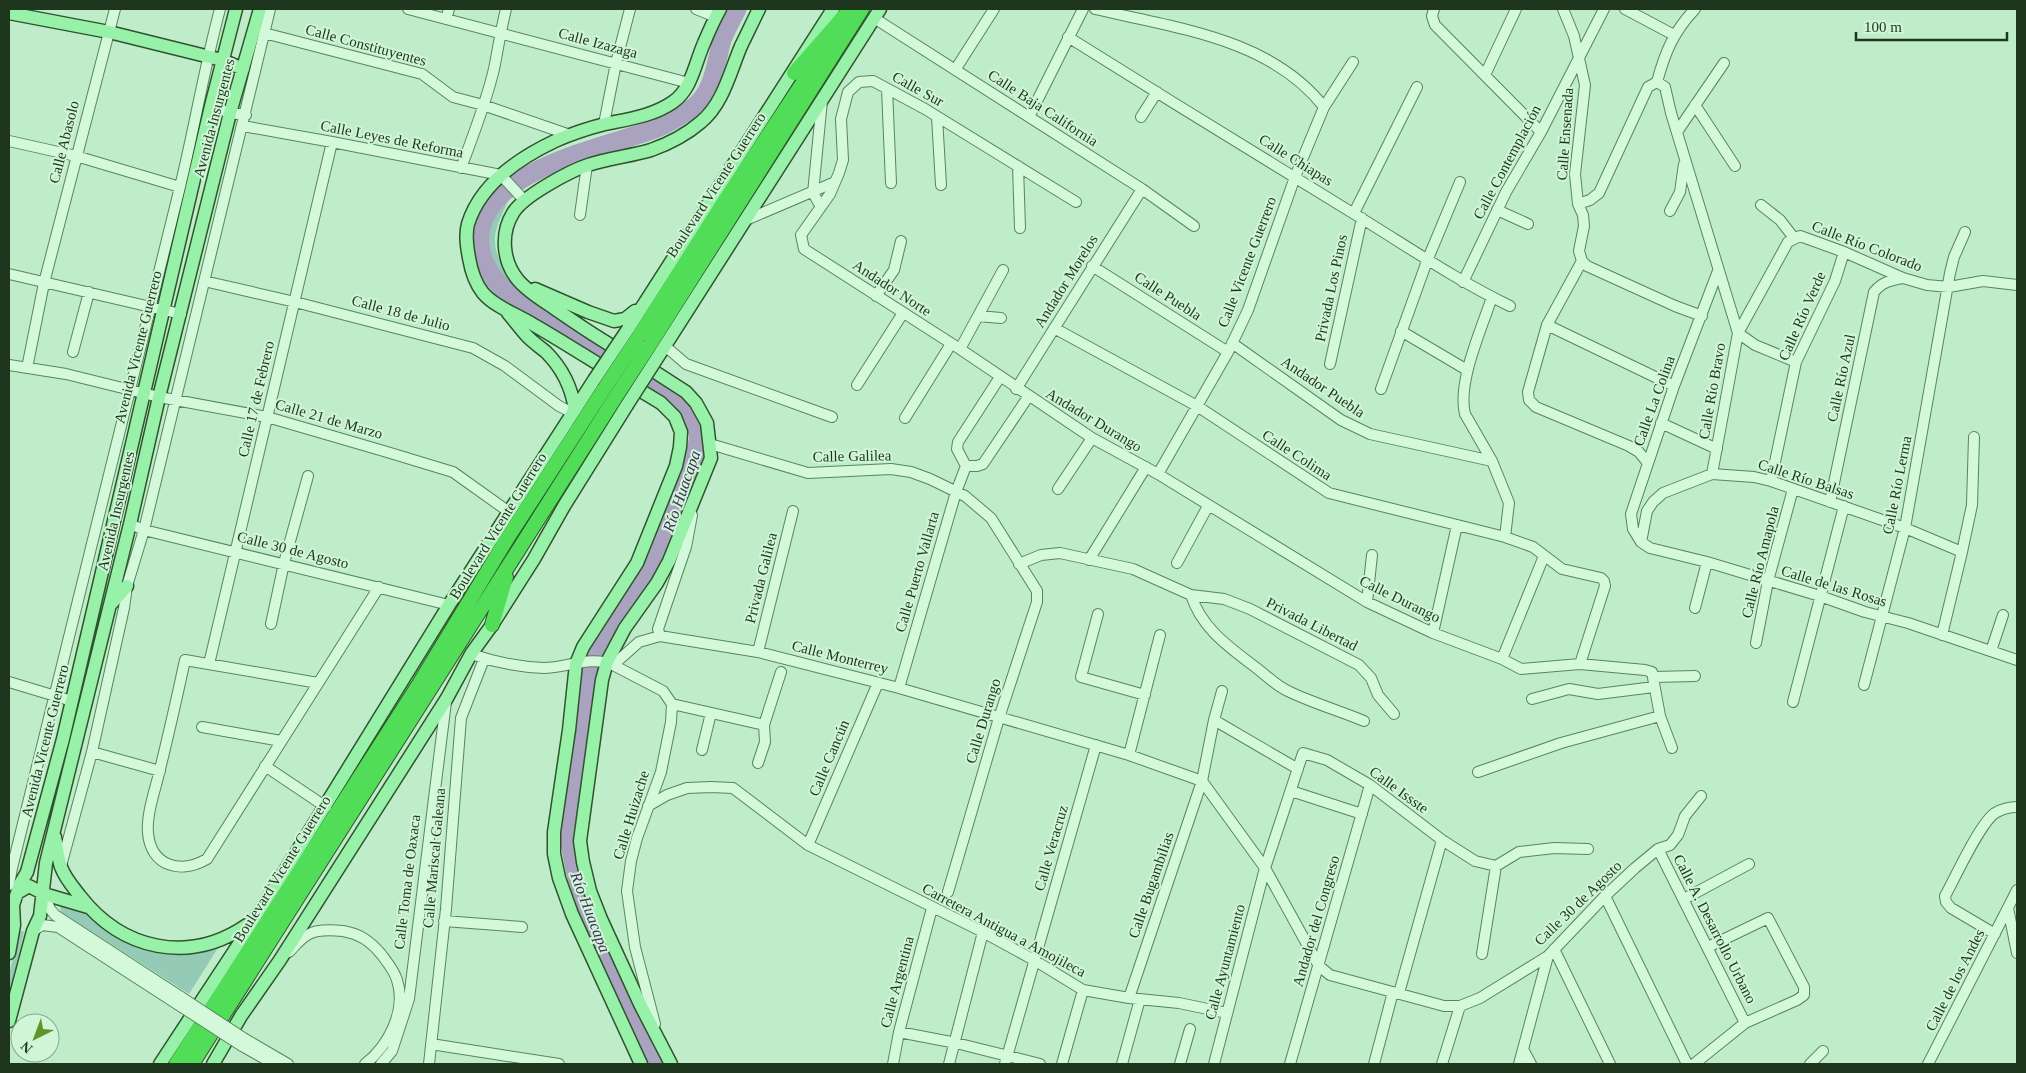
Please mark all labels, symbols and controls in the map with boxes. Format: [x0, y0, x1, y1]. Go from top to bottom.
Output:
scale bar [1856, 10, 2007, 42]
text: 100 m [1864, 19, 1902, 35]
street label: Calle Constituyentes [304, 21, 428, 69]
street label: Calle Izazaga [557, 25, 640, 61]
street label: Avenida Insurgentes [190, 57, 238, 179]
street label: Calle Baja California [985, 67, 1101, 150]
street label: Calle Sur [890, 68, 946, 110]
street label: Calle Ensenada [1554, 87, 1576, 181]
street label: Calle Abasolo [46, 99, 82, 185]
street label: Calle Contemplación [1470, 102, 1544, 222]
street label: Boulevard Vicente Guerrero [663, 110, 769, 260]
street label: Calle Leyes de Reforma [319, 117, 465, 161]
street label: Calle Chiapas [1256, 131, 1336, 189]
street label: Calle Vicente Guerrero [1215, 194, 1279, 330]
street label: Calle Río Colorado [1810, 218, 1924, 274]
street label: Andador Morelos [1031, 232, 1101, 330]
street label: Privada Los Pinos [1312, 233, 1350, 343]
street label: Andador Norte [850, 257, 935, 320]
street label: Avenida Vicente Guerrero [111, 269, 165, 425]
street label: Calle Puebla [1132, 269, 1205, 324]
street label: Calle Río Verde [1775, 269, 1829, 363]
street label: Calle 18 de Julio [350, 292, 452, 334]
street label: Calle Río Azul [1824, 333, 1858, 423]
street label: Calle 17 de Febrero [235, 339, 277, 459]
street label: Calle Río Bravo [1696, 342, 1728, 440]
street label: Andador Puebla [1278, 353, 1368, 421]
street label: Calle La Colina [1630, 353, 1678, 448]
street label: Andador Durango [1043, 385, 1145, 455]
street label: Calle 21 de Marzo [273, 396, 385, 442]
street label: Calle Colima [1259, 427, 1335, 484]
street label: Calle Río Lerma [1880, 434, 1914, 536]
street label: Calle Galilea [813, 447, 892, 465]
water label: Río Huacapa [659, 448, 704, 535]
street label: Avenida Insurgentes [94, 449, 138, 572]
street label: Boulevard Vicente Guerrero [446, 450, 550, 602]
street label: Calle Río Balsas [1756, 456, 1856, 502]
street label: Calle Río Amapola [1738, 504, 1782, 620]
street label: Calle Puerto Vallarta [892, 510, 942, 634]
street label: Calle 30 de Agosto [235, 528, 351, 572]
street label: Privada Galilea [742, 531, 780, 625]
street label: Calle de las Rosas [1779, 562, 1889, 610]
street label: Calle Durango [1357, 573, 1443, 625]
street label: Privada Libertad [1264, 594, 1361, 654]
street label: Calle Monterrey [790, 637, 890, 677]
street label: Avenida Vicente Guerrero [18, 663, 72, 819]
street label: Calle Durango [963, 677, 1003, 765]
street label: Calle Cancún [806, 717, 852, 799]
street label: Calle Issste [1366, 763, 1432, 817]
street label: Calle Huizache [610, 768, 652, 861]
street label: Calle Mariscal Galeana [420, 787, 448, 929]
street label: Boulevard Vicente Guerrero [230, 793, 334, 945]
street label: Calle Veracruz [1031, 803, 1071, 893]
street label: Calle Toma de Oaxaca [391, 813, 423, 950]
street label: Calle Bugambilias [1125, 830, 1177, 940]
street label: Calle A. Desarrollo Urbano [1670, 852, 1760, 1006]
street label: Andador del Congreso [1290, 854, 1342, 988]
street label: Calle 30 de Agosto [1531, 857, 1625, 949]
water label: Río Huacapa [566, 869, 614, 955]
street label: Carretera Antigua a Amojileca [920, 880, 1089, 980]
street label: Calle Ayuntamiento [1202, 902, 1248, 1022]
street label: Calle de los Andes [1922, 926, 1988, 1034]
street label: Calle Argentina [877, 934, 917, 1030]
north arrow [10, 1013, 60, 1063]
text: N [18, 1038, 35, 1056]

